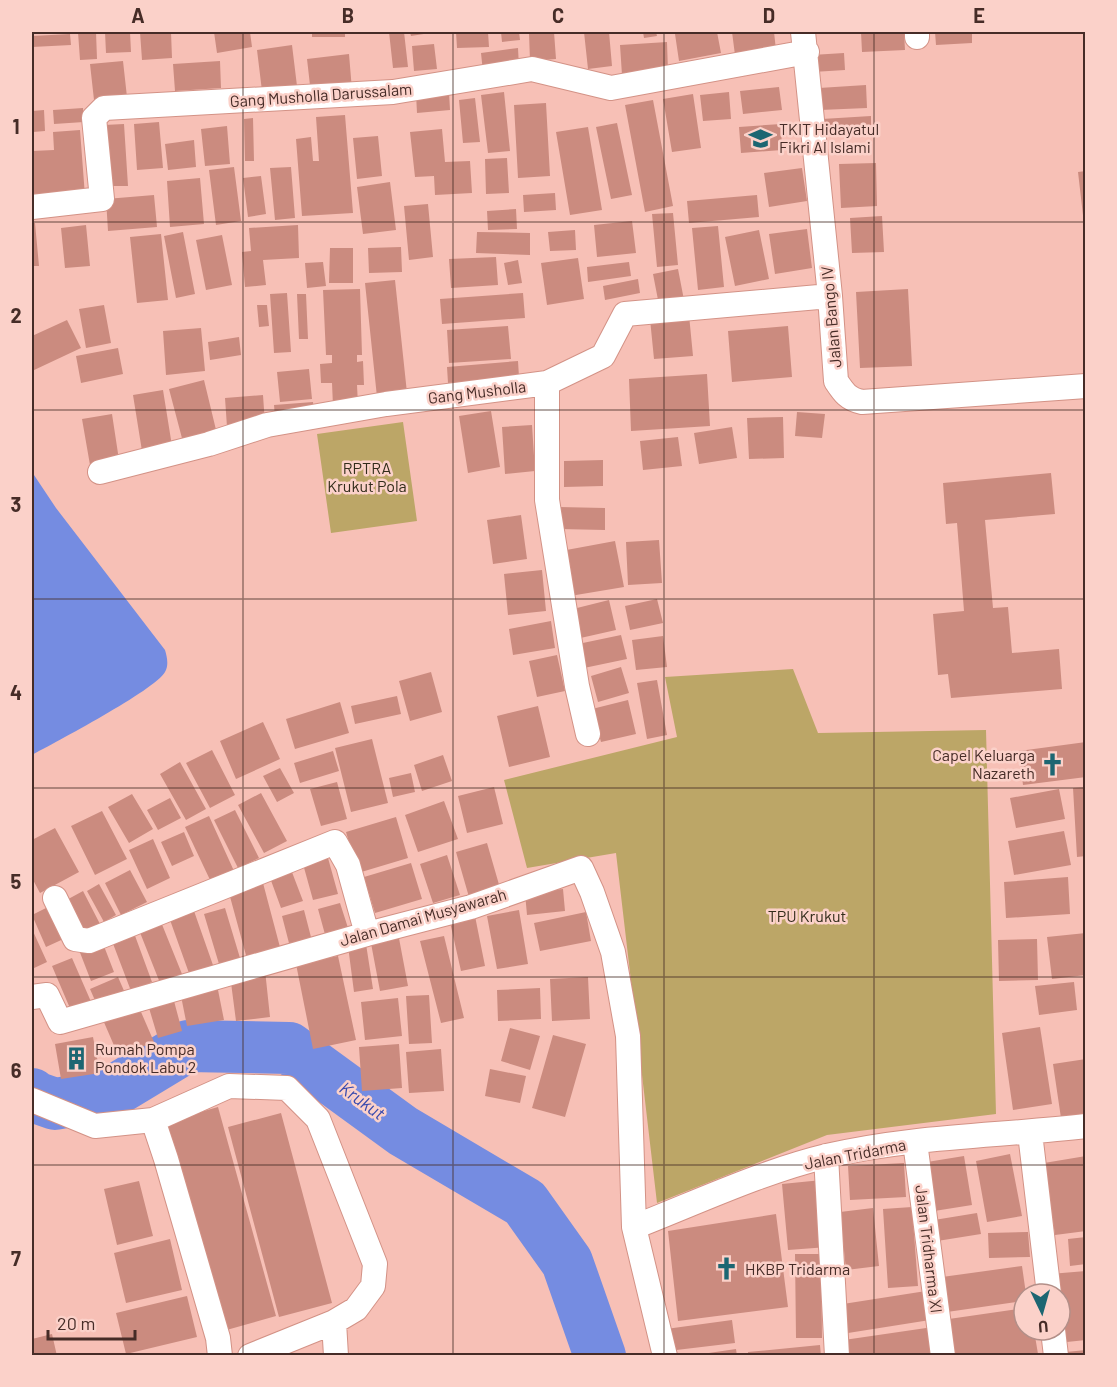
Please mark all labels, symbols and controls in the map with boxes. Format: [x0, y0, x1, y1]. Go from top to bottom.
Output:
text: A [131, 3, 145, 27]
text: B [342, 3, 354, 27]
text: C [552, 3, 564, 27]
text: D [763, 3, 775, 27]
text: E [973, 3, 985, 27]
street label: Gang Musholla Darussalam [229, 79, 413, 110]
text: 1 [12, 114, 20, 138]
place label: TKIT Hidayatul Fikri Al Islami [779, 119, 879, 156]
school or university icon: TKIT Hidayatul Fikri Al Islami [748, 125, 774, 151]
street label: Jalan Bango IV [817, 265, 844, 369]
text: 2 [10, 303, 22, 327]
street label: Gang Musholla [427, 376, 527, 407]
park label: RPTRA Krukut Pola [327, 458, 407, 495]
text: 3 [11, 492, 21, 516]
text: 4 [10, 680, 22, 704]
place label: Capel Keluarga Nazareth [932, 745, 1035, 782]
church icon: Capel Keluarga Nazareth [1040, 751, 1066, 777]
text: 5 [11, 869, 22, 893]
street label: Jalan Damai Musyawarah [337, 884, 508, 949]
park label: TPU Krukut [768, 906, 846, 925]
place label: Rumah Pompa Pondok Labu 2 [95, 1039, 196, 1076]
building icon: Rumah Pompa Pondok Labu 2 [64, 1045, 90, 1071]
text: 6 [11, 1058, 22, 1082]
water label: Krukut [336, 1076, 390, 1124]
street label: Jalan Tridarma [802, 1134, 907, 1173]
street label: Jalan Tridharma XI [912, 1184, 947, 1314]
text: 7 [11, 1246, 21, 1270]
church icon: HKBP Tridarma [714, 1256, 740, 1282]
place label: HKBP Tridarma [745, 1259, 850, 1278]
north arrow [1012, 1282, 1072, 1342]
scale bar [48, 1303, 135, 1341]
text: 20 m [57, 1312, 95, 1334]
text: U [1038, 1318, 1049, 1337]

